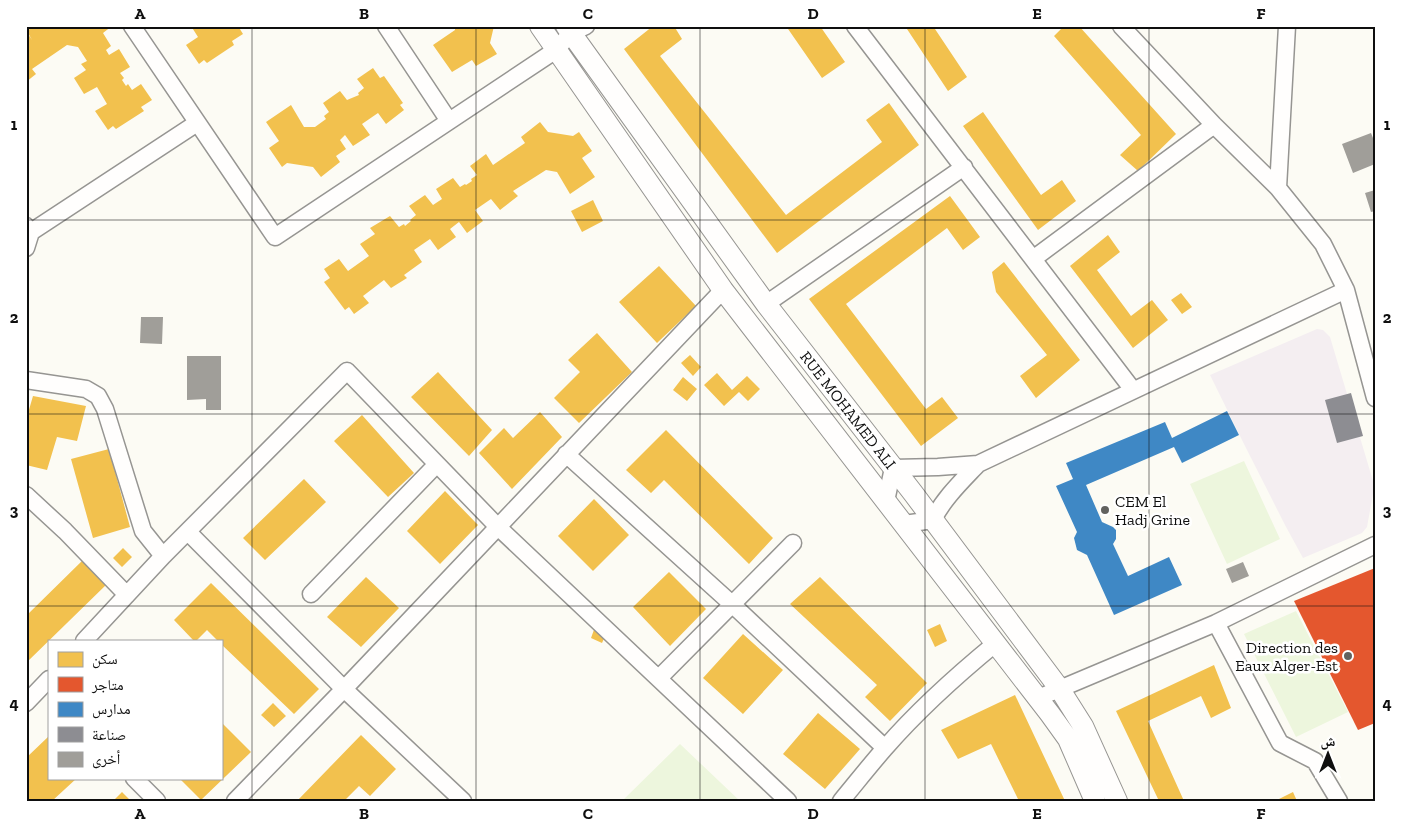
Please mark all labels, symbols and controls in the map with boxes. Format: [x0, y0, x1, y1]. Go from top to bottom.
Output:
text: A [135, 4, 146, 23]
text: B [359, 4, 369, 23]
text: C [583, 4, 593, 23]
text: D [807, 4, 819, 23]
text: E [1032, 4, 1042, 23]
text: F [1256, 4, 1266, 23]
text: 1 [11, 115, 18, 134]
text: 1 [1384, 115, 1391, 134]
text: 2 [10, 308, 19, 327]
text: 2 [1383, 308, 1392, 327]
street label: RUE MOHAMED ALI [796, 347, 900, 473]
place label: CEM El Hadj Grine [1115, 492, 1190, 529]
text: 3 [10, 501, 19, 520]
text: 3 [1383, 501, 1392, 520]
marker: CEM El Hadj Grine [1099, 504, 1111, 516]
place label: Direction des Eaux Alger-Est [1235, 638, 1338, 675]
legend [48, 640, 222, 780]
text: سكن [92, 650, 118, 669]
marker: Direction des Eaux Alger-Est [1342, 650, 1354, 662]
text: متاجر [91, 676, 124, 694]
text: 4 [9, 694, 19, 713]
text: 4 [1382, 694, 1392, 713]
text: مدارس [92, 700, 131, 719]
text: صناعة [92, 726, 126, 744]
north arrow [1304, 730, 1354, 780]
text: ش [1321, 733, 1336, 750]
text: أخرى [92, 750, 121, 769]
text: A [135, 804, 146, 823]
text: B [359, 804, 369, 823]
text: C [583, 804, 593, 823]
text: D [807, 804, 819, 823]
text: E [1032, 804, 1042, 823]
text: F [1256, 804, 1266, 823]

